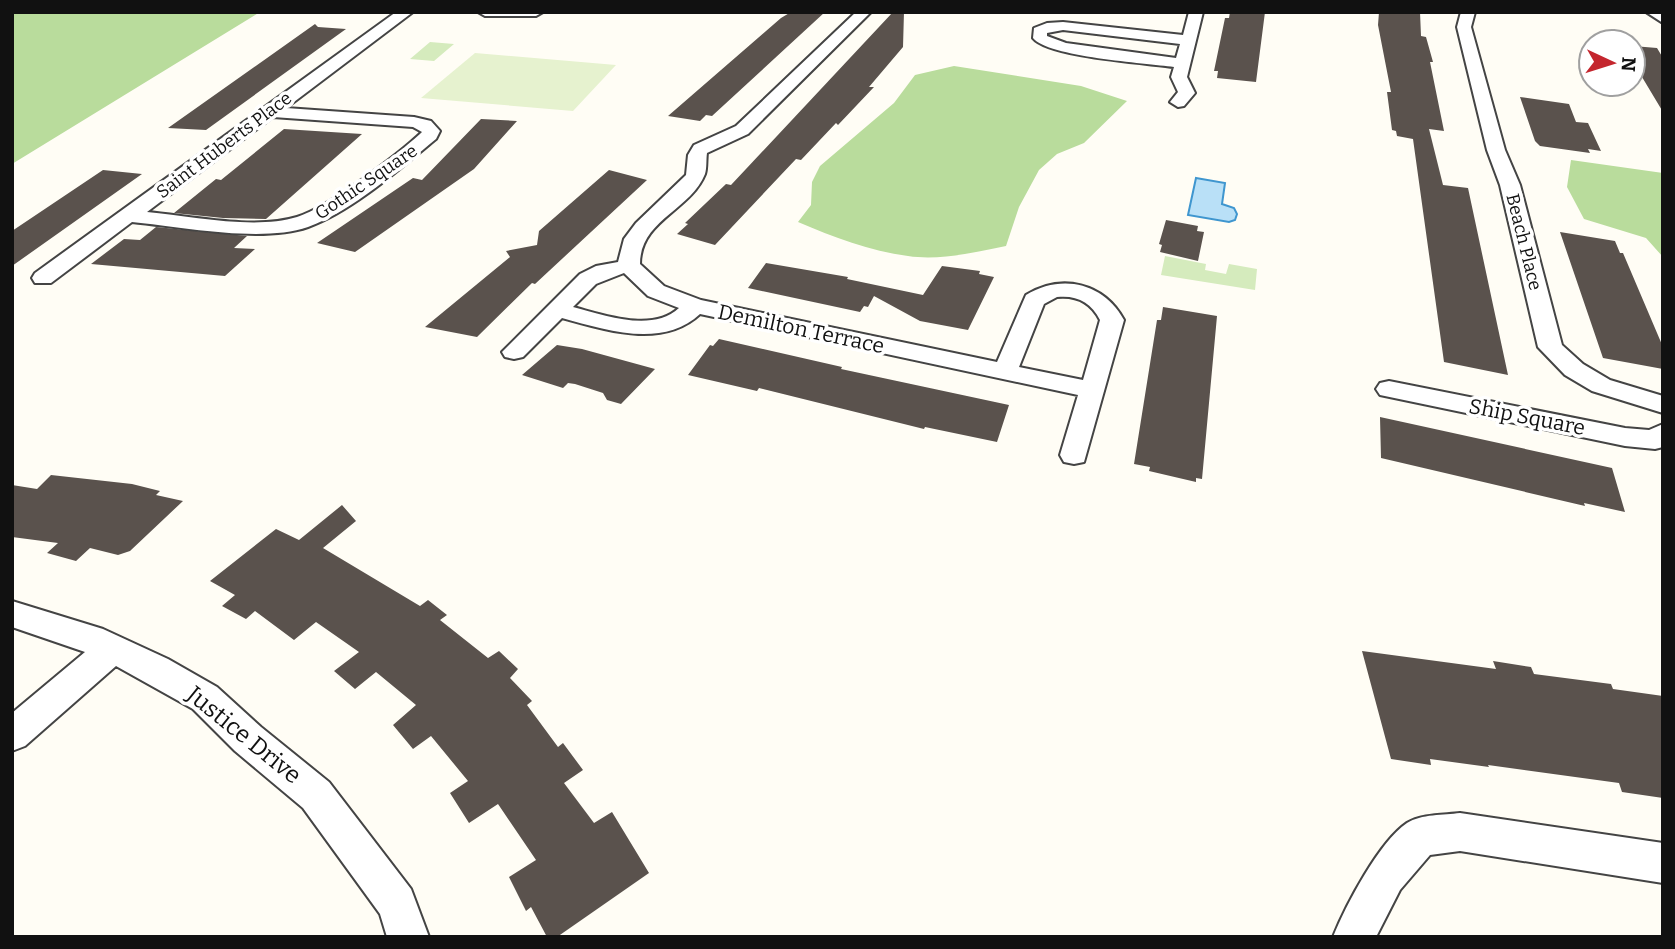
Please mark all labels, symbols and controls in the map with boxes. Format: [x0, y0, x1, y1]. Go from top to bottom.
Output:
north arrow [1577, 28, 1647, 98]
text: N [1616, 56, 1640, 73]
street label: Saint Huberts Place [152, 87, 296, 203]
street label: Gothic Square [311, 140, 421, 224]
street label: Beach Place [1501, 191, 1547, 293]
street label: Demilton Terrace [715, 299, 887, 359]
street label: Ship Square [1467, 393, 1587, 441]
street label: Justice Drive [180, 680, 307, 790]

